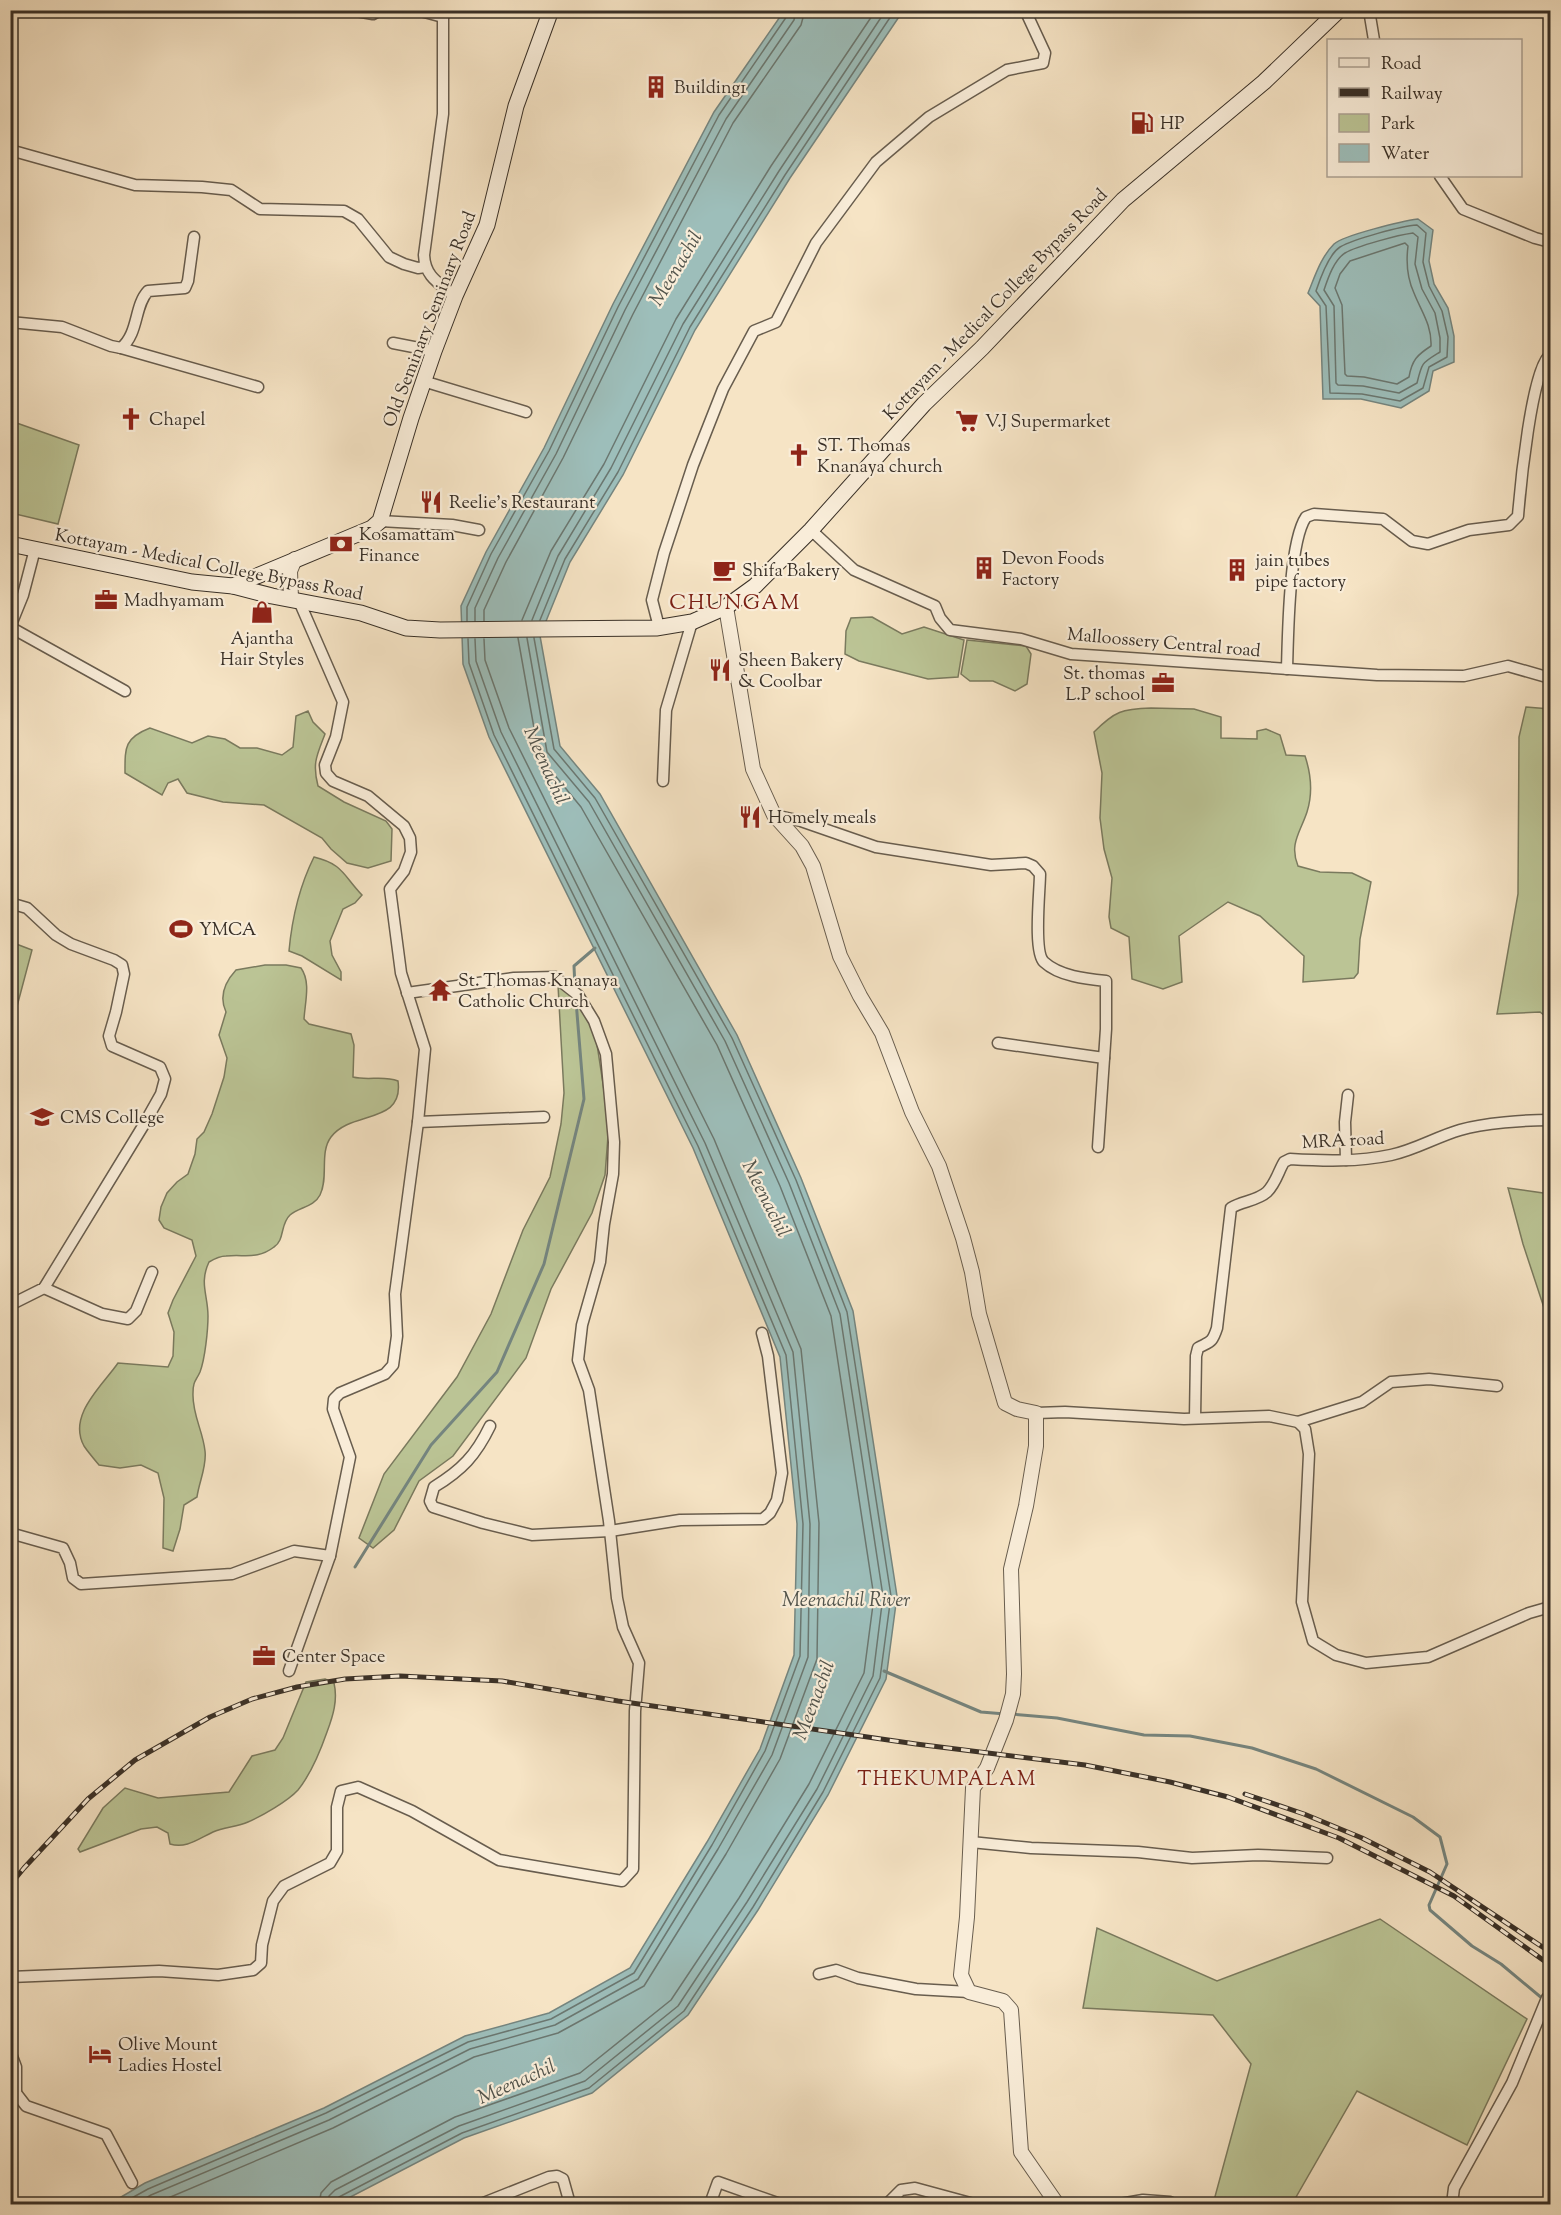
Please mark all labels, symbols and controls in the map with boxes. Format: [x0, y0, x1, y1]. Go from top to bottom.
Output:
legend [1327, 39, 1522, 177]
text: Road [1381, 52, 1421, 78]
building icon: Building1 [643, 74, 669, 100]
place label: Building1 [674, 76, 746, 102]
text: Railway [1381, 82, 1443, 108]
fuel station icon: HP [1129, 110, 1155, 136]
place label: HP [1160, 112, 1184, 138]
text: Park [1381, 112, 1416, 138]
text: Water [1381, 142, 1430, 168]
street label: Kottayam - Medical College Bypass Road [878, 184, 1115, 427]
street label: Old Seminary Seminary Road [378, 208, 484, 431]
water label: Meenachil [643, 226, 711, 312]
church icon: Chapel [118, 406, 144, 432]
place label: Chapel [149, 408, 206, 434]
supermarket icon: V.J Supermarket [954, 408, 980, 434]
place label: V.J Supermarket [985, 410, 1110, 436]
place label: ST. Thomas Knanaya church [817, 434, 943, 481]
church icon: ST. Thomas Knanaya church [786, 442, 812, 468]
restaurant icon: Reelie's Restaurant [418, 489, 444, 515]
place label: Reelie's Restaurant [449, 491, 595, 517]
street label: Kottayam - Medical College Bypass Road [52, 523, 365, 609]
place label: Kosamattam Finance [359, 523, 455, 570]
bank icon: Kosamattam Finance [328, 531, 354, 557]
place label: Devon Foods Factory [1002, 547, 1104, 594]
place label: jain tubes pipe factory [1255, 549, 1346, 596]
building icon: Devon Foods Factory [971, 555, 997, 581]
cafe icon: Shifa Bakery [711, 557, 737, 583]
building icon: jain tubes pipe factory [1224, 557, 1250, 583]
place label: Shifa Bakery [742, 559, 840, 585]
office icon: Madhyamam [93, 587, 119, 613]
place label: Madhyamam [124, 589, 225, 615]
district label: CHUNGAM [669, 589, 801, 619]
shop icon: Ajantha Hair Styles [249, 599, 275, 625]
street label: Malloossery Central road [1066, 623, 1262, 665]
place label: Ajantha Hair Styles [220, 627, 304, 674]
place label: Sheen Bakery & Coolbar [738, 649, 844, 696]
restaurant icon: Sheen Bakery & Coolbar [707, 657, 733, 683]
place label: St. thomas L.P school [1063, 662, 1145, 709]
office icon: St. thomas L.P school [1150, 670, 1176, 696]
water label: Meenachil [515, 722, 575, 810]
restaurant icon: Homely meals [737, 804, 763, 830]
place label: Homely meals [768, 806, 876, 832]
sports icon: YMCA [168, 916, 194, 942]
place label: YMCA [199, 918, 257, 944]
place label: St. Thomas Knanaya Catholic Church [458, 969, 618, 1016]
temple icon: St. Thomas Knanaya Catholic Church [427, 977, 453, 1003]
school or university icon: CMS College [29, 1104, 55, 1130]
place label: CMS College [60, 1106, 164, 1132]
street label: MRA road [1301, 1127, 1385, 1157]
water label: Meenachil [733, 1156, 797, 1243]
water label: Meenachil River [782, 1587, 910, 1616]
office icon: Center Space [251, 1643, 277, 1669]
place label: Center Space [282, 1645, 385, 1671]
water label: Meenachil [787, 1657, 844, 1745]
district label: THEKUMPALAM [857, 1766, 1037, 1795]
place label: Olive Mount Ladies Hostel [118, 2033, 222, 2080]
hotel icon: Olive Mount Ladies Hostel [87, 2041, 113, 2067]
water label: Meenachil [473, 2053, 561, 2113]

